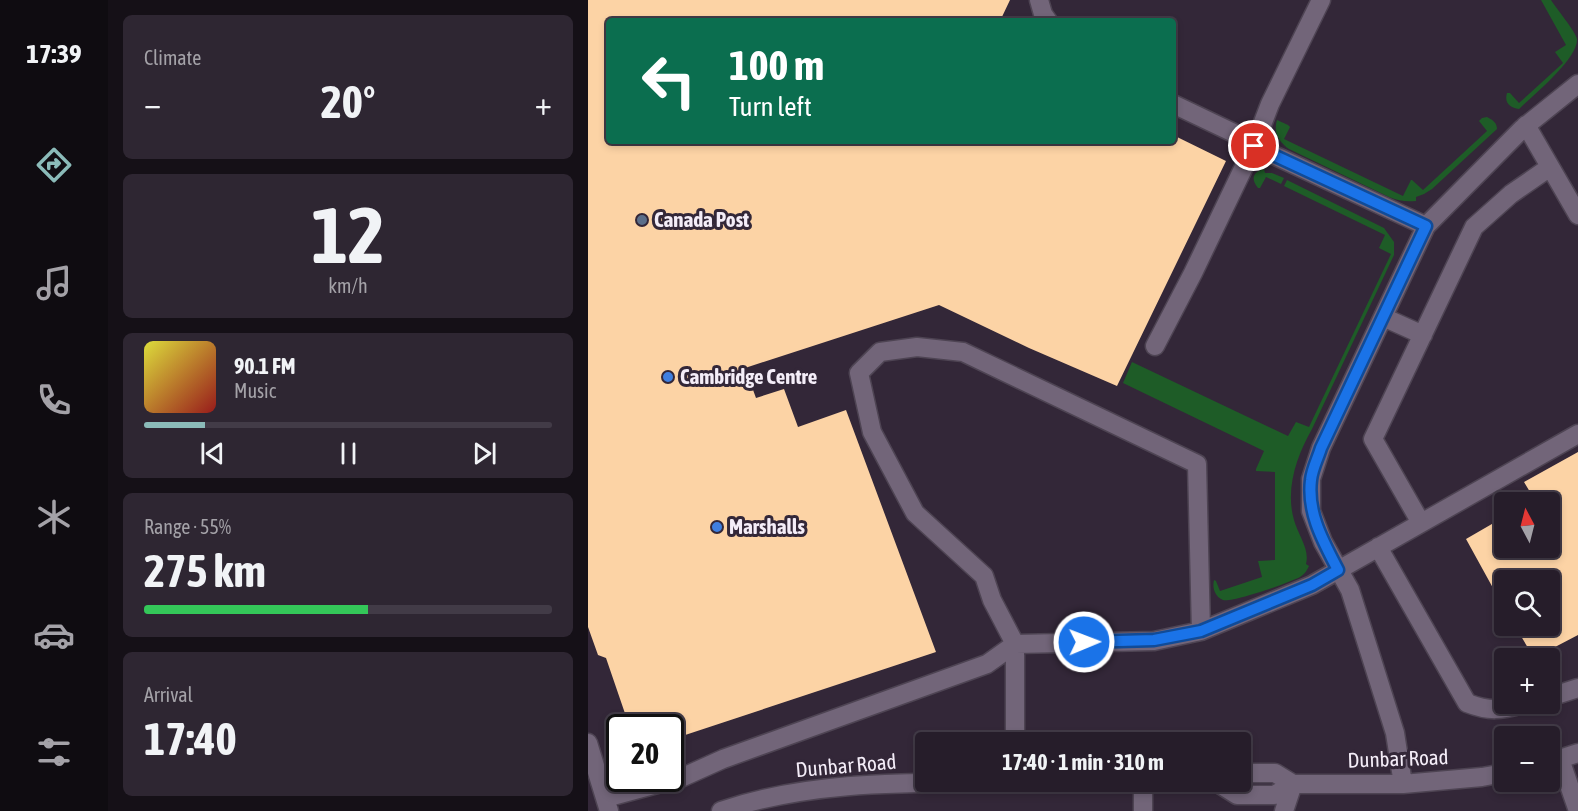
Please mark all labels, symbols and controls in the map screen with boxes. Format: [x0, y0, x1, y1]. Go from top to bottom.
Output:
text: 17:39 [26, 38, 82, 69]
text: 100 m [729, 41, 824, 89]
icon: left [630, 42, 708, 120]
text: Climate [144, 46, 201, 69]
text: 20° [321, 76, 375, 128]
text: − [144, 84, 161, 122]
text: + [535, 84, 552, 122]
text: Turn left [729, 91, 812, 122]
pin [1228, 120, 1279, 171]
icon: arrive [1237, 129, 1270, 162]
icon: directions [33, 144, 75, 186]
text: 12 [311, 190, 385, 280]
place label: Canada Post [654, 207, 749, 231]
marker: Canada Post [635, 213, 649, 227]
icon: music [33, 262, 75, 304]
text: km/h [328, 274, 368, 297]
text: 90.1 FM [234, 353, 296, 379]
place label: Cambridge Centre [680, 364, 817, 388]
marker: Cambridge Centre [661, 370, 675, 384]
icon: phone [33, 379, 75, 421]
text: Music [234, 379, 276, 402]
icon: previous [196, 437, 229, 470]
icon: pause [332, 437, 365, 470]
icon: next [468, 437, 501, 470]
north arrow [1494, 492, 1560, 558]
map controls [1494, 492, 1560, 792]
icon: climate [33, 496, 75, 538]
place label: Marshalls [729, 514, 806, 538]
text: Range · 55% [144, 515, 231, 538]
marker: Marshalls [710, 520, 724, 534]
text: 275 km [144, 545, 266, 597]
button: search [1494, 570, 1560, 636]
position arrow [1052, 610, 1116, 674]
icon: car [33, 614, 75, 656]
button: + [1494, 648, 1560, 714]
text: Arrival [144, 683, 193, 706]
text: 17:40 [144, 713, 237, 765]
speed limit sign: 20 [606, 714, 684, 792]
button: − [1494, 726, 1560, 792]
icon: filters [33, 731, 75, 773]
street label: Dunbar Road [1347, 744, 1449, 772]
street label: Dunbar Road [795, 749, 897, 781]
text: 17:40 · 1 min · 310 m [1002, 749, 1164, 775]

